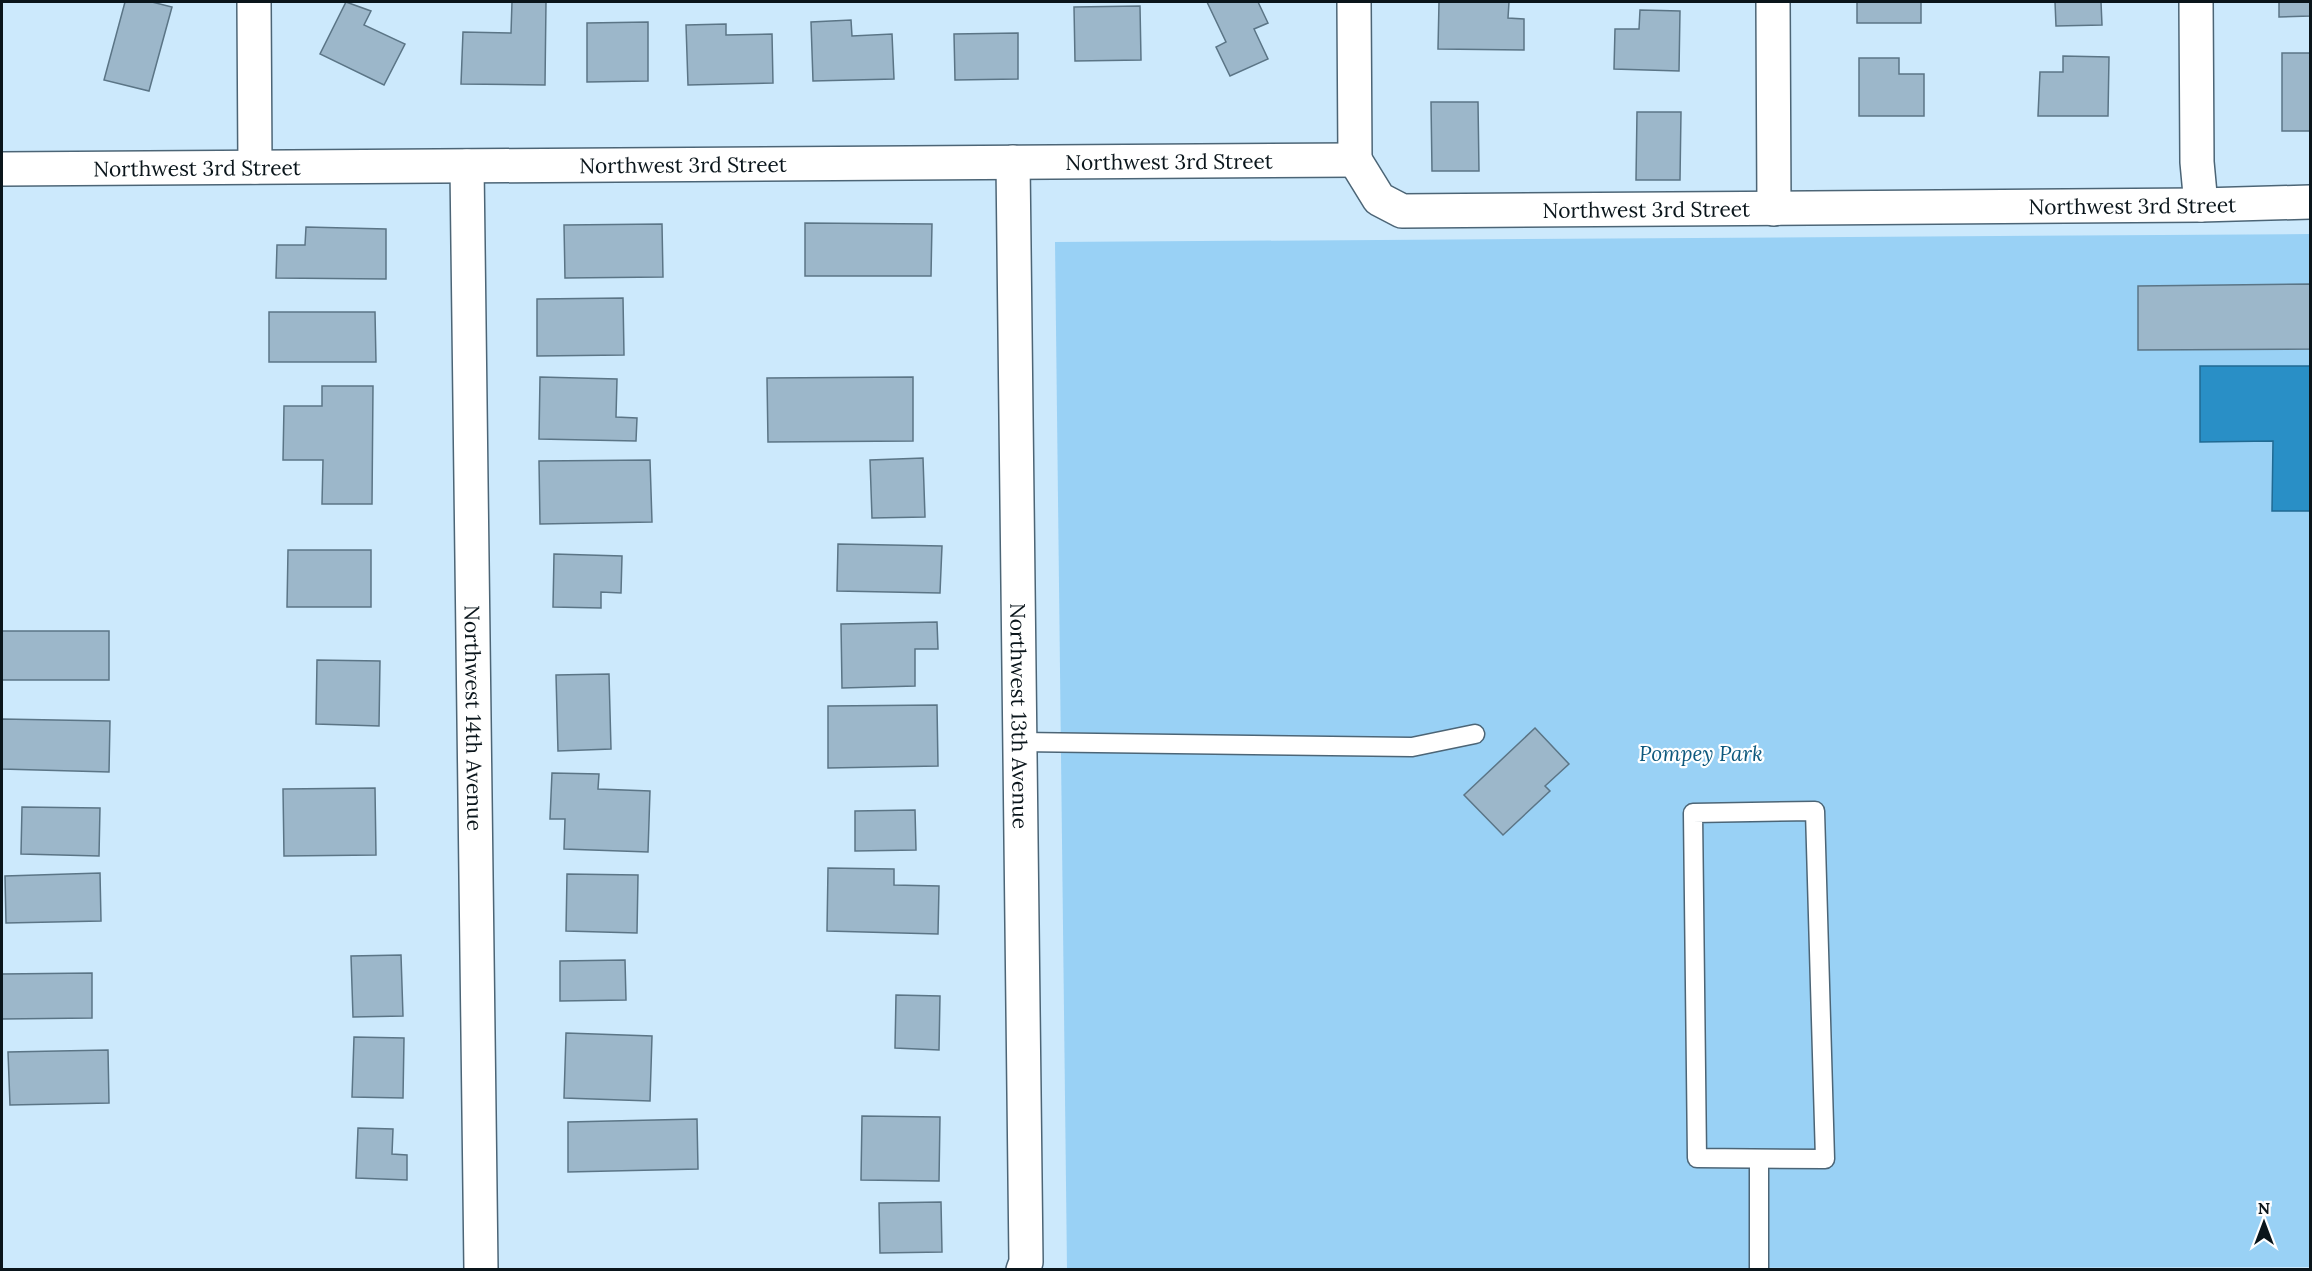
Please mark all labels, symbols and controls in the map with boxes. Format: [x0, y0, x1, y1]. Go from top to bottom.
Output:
street label: Northwest 3rd Street [1065, 147, 1274, 175]
street label: Northwest 3rd Street [579, 150, 788, 179]
street label: Northwest 3rd Street [93, 154, 302, 182]
street label: Northwest 3rd Street [2028, 191, 2237, 220]
street label: Northwest 3rd Street [1542, 195, 1751, 223]
street label: Northwest 13th Avenue [1005, 603, 1034, 829]
street label: Northwest 14th Avenue [459, 605, 489, 831]
park label: Pompey Park [1639, 740, 1763, 767]
north arrow [2234, 1193, 2294, 1253]
text: N [2258, 1198, 2270, 1218]

